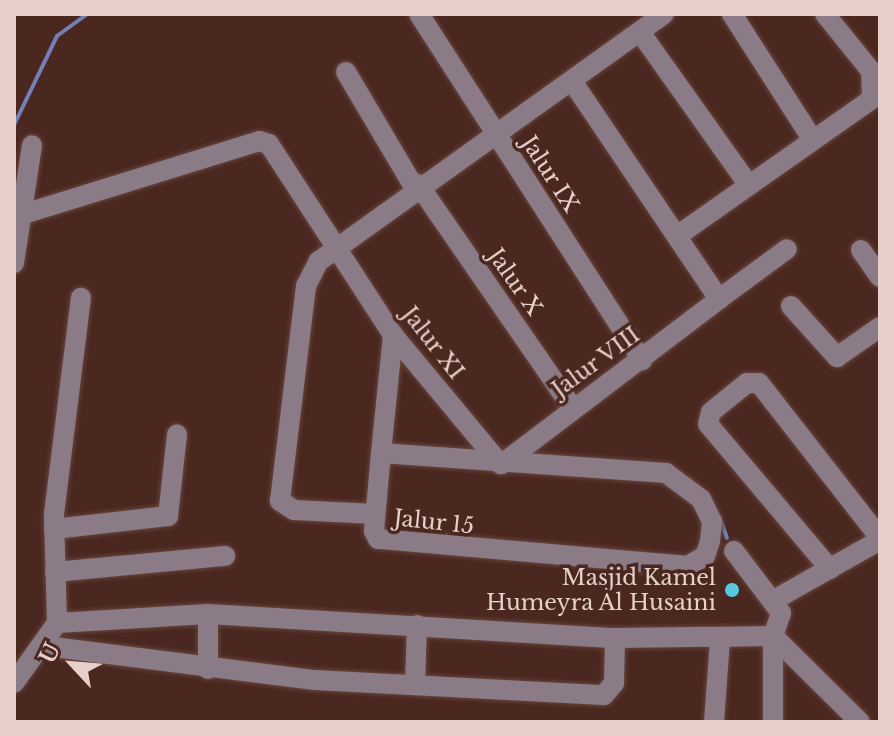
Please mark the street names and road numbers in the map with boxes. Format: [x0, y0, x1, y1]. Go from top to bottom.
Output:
street label: Jalur IX [516, 131, 584, 217]
street label: Jalur X [482, 243, 548, 321]
street label: Jalur XI [396, 301, 470, 385]
street label: Jalur VIII [546, 321, 646, 403]
street label: Jalur 15 [392, 505, 476, 539]

